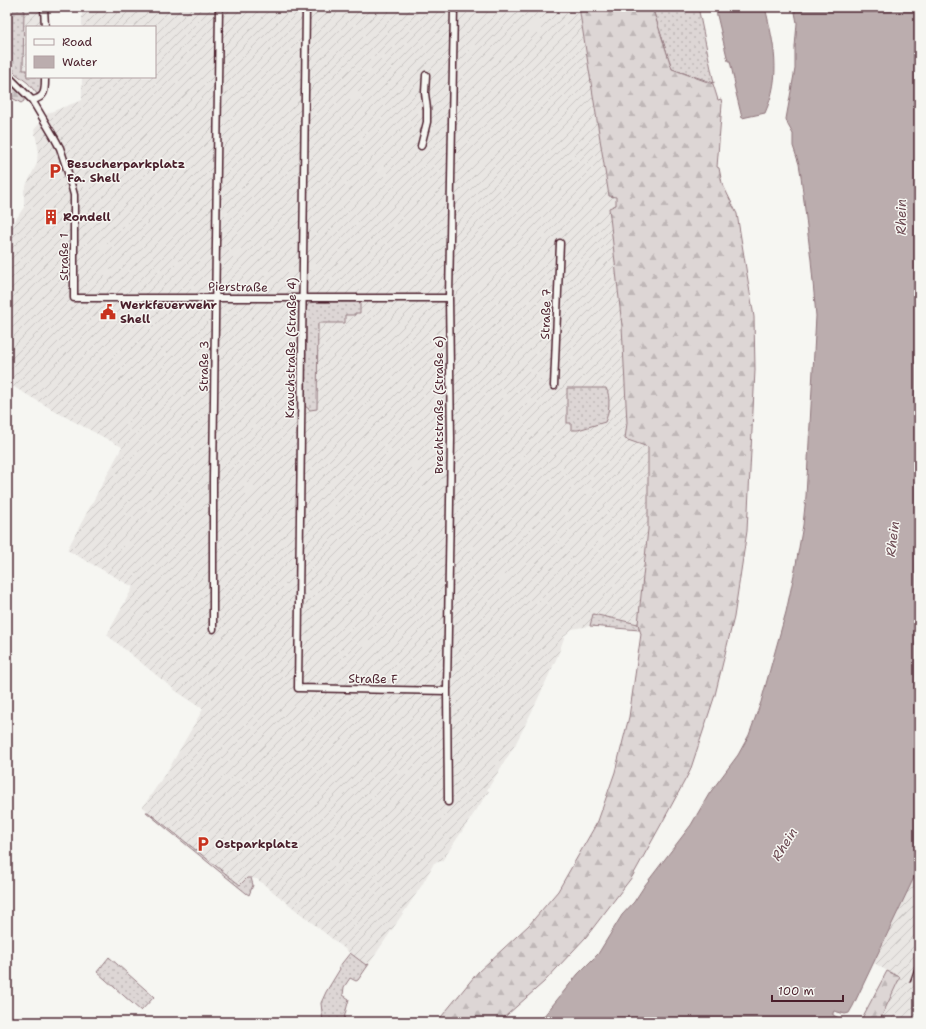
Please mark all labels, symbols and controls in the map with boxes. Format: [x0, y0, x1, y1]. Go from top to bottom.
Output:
legend [26, 26, 156, 78]
text: Road [62, 34, 93, 50]
text: Water [62, 54, 98, 70]
place label: Besucherparkplatz Fa. Shell [67, 156, 185, 186]
parking icon: Besucherparkplatz Fa. Shell [46, 162, 64, 180]
water label: Rhein [893, 199, 910, 235]
building icon: Rondell [42, 208, 60, 226]
place label: Rondell [63, 209, 111, 225]
street label: Straße 1 [56, 233, 72, 281]
street label: Krauchstraße (Straße 4) [282, 277, 300, 419]
street label: Pierstraße [208, 278, 268, 296]
street label: Straße 7 [537, 288, 555, 340]
place label: Werkfeuerwehr Shell [120, 297, 218, 327]
public building icon: Werkfeuerwehr Shell [99, 303, 117, 321]
street label: Brechtstraße (Straße 6) [431, 336, 447, 474]
street label: Straße 3 [196, 340, 212, 392]
water label: Rhein [882, 520, 903, 558]
street label: Straße F [348, 671, 398, 687]
water label: Rhein [768, 825, 801, 864]
parking icon: Ostparkplatz [194, 835, 212, 853]
place label: Ostparkplatz [215, 836, 298, 852]
scale bar [772, 977, 843, 1003]
text: 100 m [778, 983, 814, 999]

